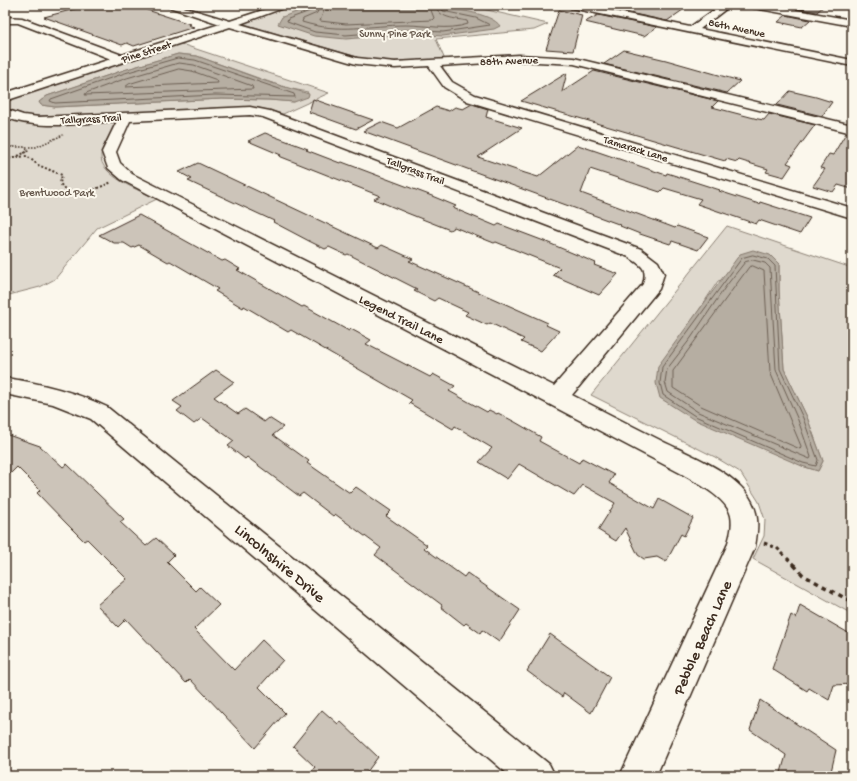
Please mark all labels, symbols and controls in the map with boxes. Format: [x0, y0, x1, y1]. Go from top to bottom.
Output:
street label: 86th Avenue [707, 17, 766, 41]
park label: Sunny Pine Park [359, 29, 432, 41]
street label: Pine Street [119, 39, 174, 67]
street label: 88th Avenue [480, 55, 539, 69]
street label: Tallgrass Trail [59, 112, 123, 128]
street label: Tamarack Lane [601, 134, 669, 165]
street label: Tallgrass Trail [384, 155, 447, 189]
park label: Brentwood Park [19, 188, 96, 200]
street label: Legend Trail Lane [356, 292, 446, 348]
street label: Lincolnshire Drive [230, 521, 328, 609]
street label: Pebble Beach Lane [670, 578, 738, 700]

